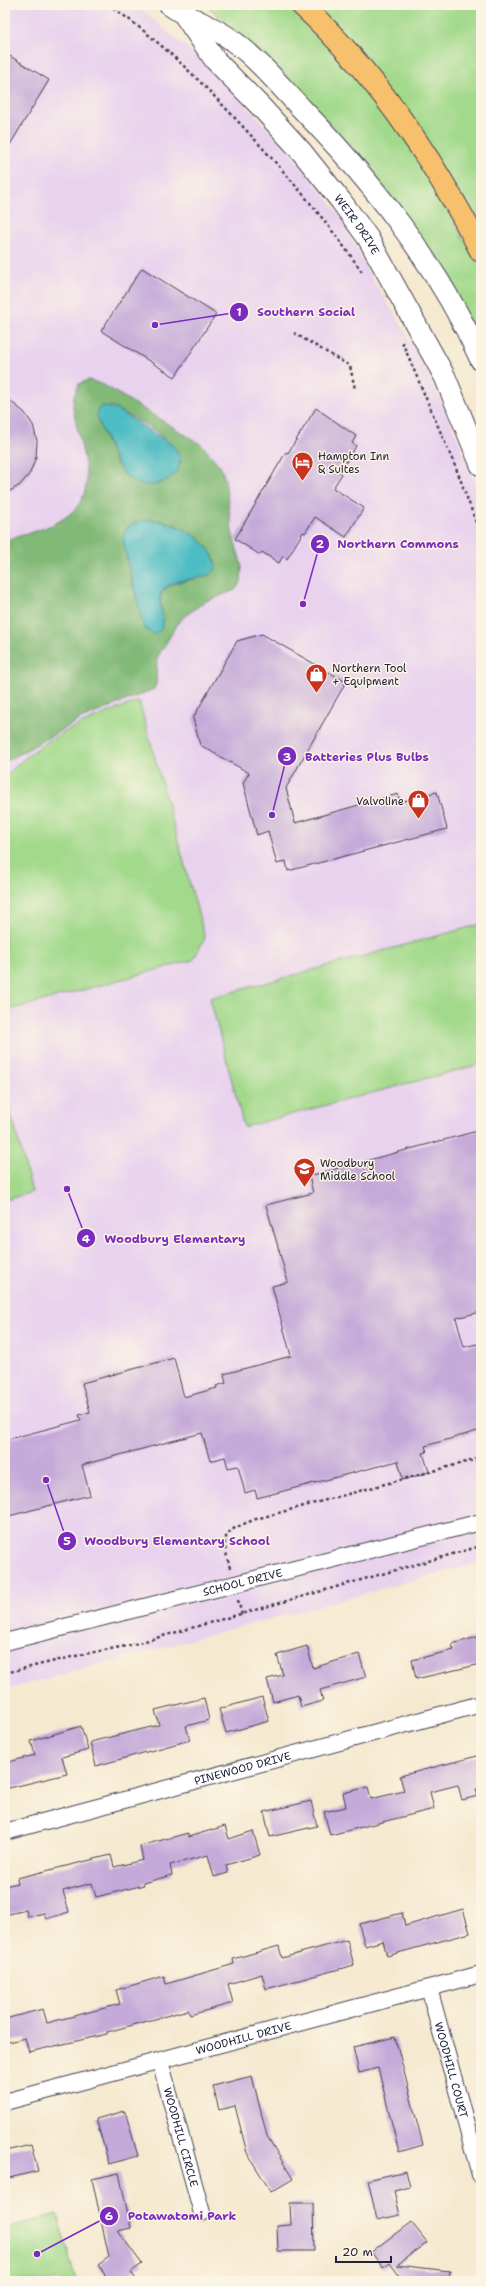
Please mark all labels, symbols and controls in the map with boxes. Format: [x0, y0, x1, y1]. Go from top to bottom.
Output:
street label: WEIR DRIVE [331, 191, 383, 258]
callout: Southern Social [229, 300, 363, 324]
text: 1 [236, 304, 242, 320]
text: Southern Social [257, 304, 355, 320]
hotel icon: Hampton Inn & Suites [289, 449, 315, 482]
place label: Hampton Inn & Suites [318, 449, 389, 477]
callout: Northern Commons [310, 532, 467, 556]
text: 2 [316, 536, 325, 552]
text: Northern Commons [337, 536, 459, 552]
shop icon: Northern Tool + Equipment [304, 661, 330, 694]
place label: Northern Tool + Equipment [332, 661, 407, 689]
callout: Batteries Plus Bulbs [277, 744, 437, 768]
text: 3 [283, 749, 291, 765]
text: Batteries Plus Bulbs [305, 749, 429, 765]
shop icon: Valvoline [406, 788, 432, 821]
place label: Valvoline [356, 794, 404, 809]
school or university icon: Woodbury Middle School [292, 1156, 318, 1189]
place label: Woodbury Middle School [320, 1156, 396, 1184]
callout: Woodbury Elementary [76, 1226, 253, 1250]
text: 4 [82, 1231, 91, 1247]
text: Woodbury Elementary [105, 1231, 245, 1247]
callout: Woodbury Elementary School [57, 1529, 278, 1553]
text: 5 [63, 1533, 71, 1549]
text: Woodbury Elementary School [84, 1533, 270, 1549]
street label: SCHOOL DRIVE [201, 1565, 284, 1600]
street label: PINEWOOD DRIVE [193, 1748, 293, 1789]
street label: WOODHILL DRIVE [194, 2018, 293, 2058]
street label: WOODHILL COURT [431, 2020, 471, 2120]
street label: WOODHILL CIRCLE [160, 2086, 201, 2189]
callout: Potawatomi Park [99, 2204, 244, 2228]
text: 6 [105, 2208, 113, 2224]
text: Potawatomi Park [128, 2208, 237, 2224]
scale bar [336, 2238, 391, 2264]
text: 20 m [342, 2244, 373, 2260]

